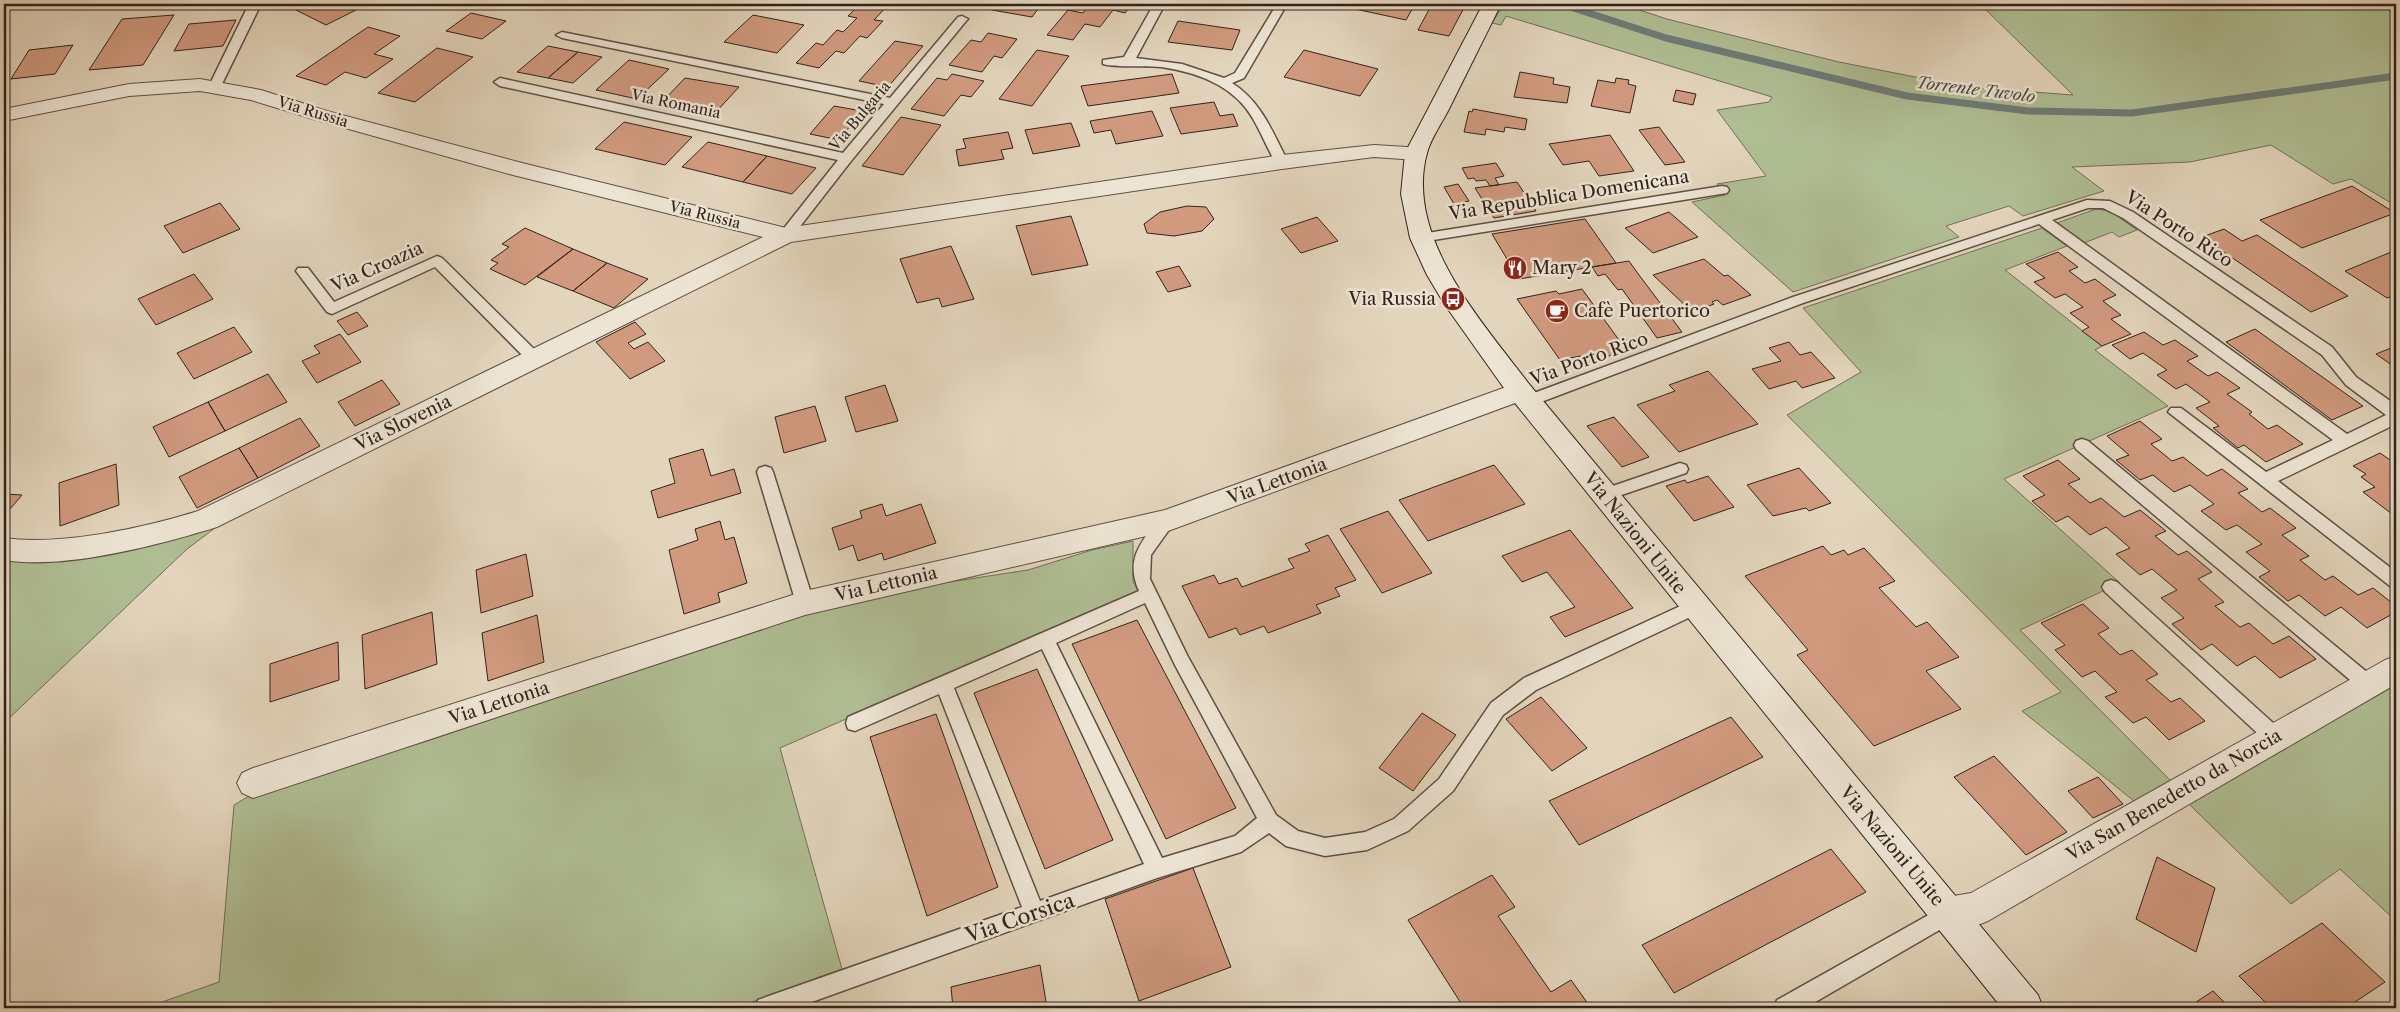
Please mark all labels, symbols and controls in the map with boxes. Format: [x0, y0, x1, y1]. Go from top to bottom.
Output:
water label: Torrente Tuvolo [1916, 72, 2037, 106]
street label: Via Bulgaria [824, 77, 895, 155]
street label: Via Romania [629, 85, 723, 122]
street label: Via Russia [275, 91, 351, 131]
street label: Via Repubblica Domenicana [1446, 165, 1691, 225]
street label: Via Porto Rico [2120, 185, 2237, 272]
street label: Via Russia [666, 196, 743, 233]
street label: Via Croazia [327, 237, 427, 298]
restaurant icon: Mary 2 [1502, 255, 1528, 281]
place label: Mary 2 [1532, 257, 1592, 279]
bus stop icon: Via Russia [1440, 286, 1466, 312]
place label: Via Russia [1348, 288, 1437, 310]
cafe icon: Cafè Puertorico [1544, 298, 1570, 324]
place label: Cafè Puertorico [1574, 300, 1710, 322]
street label: Via Porto Rico [1526, 327, 1651, 391]
street label: Via Slovenia [350, 390, 455, 456]
street label: Via Lettonia [1223, 453, 1330, 510]
street label: Via Nazioni Unite [1578, 467, 1691, 598]
street label: Via Lettonia [832, 561, 940, 607]
street label: Via Lettonia [445, 676, 553, 730]
street label: Via San Benedetto da Norcia [2062, 724, 2286, 866]
street label: Via Nazioni Unite [1835, 781, 1949, 911]
street label: Via Corsica [961, 887, 1078, 948]

